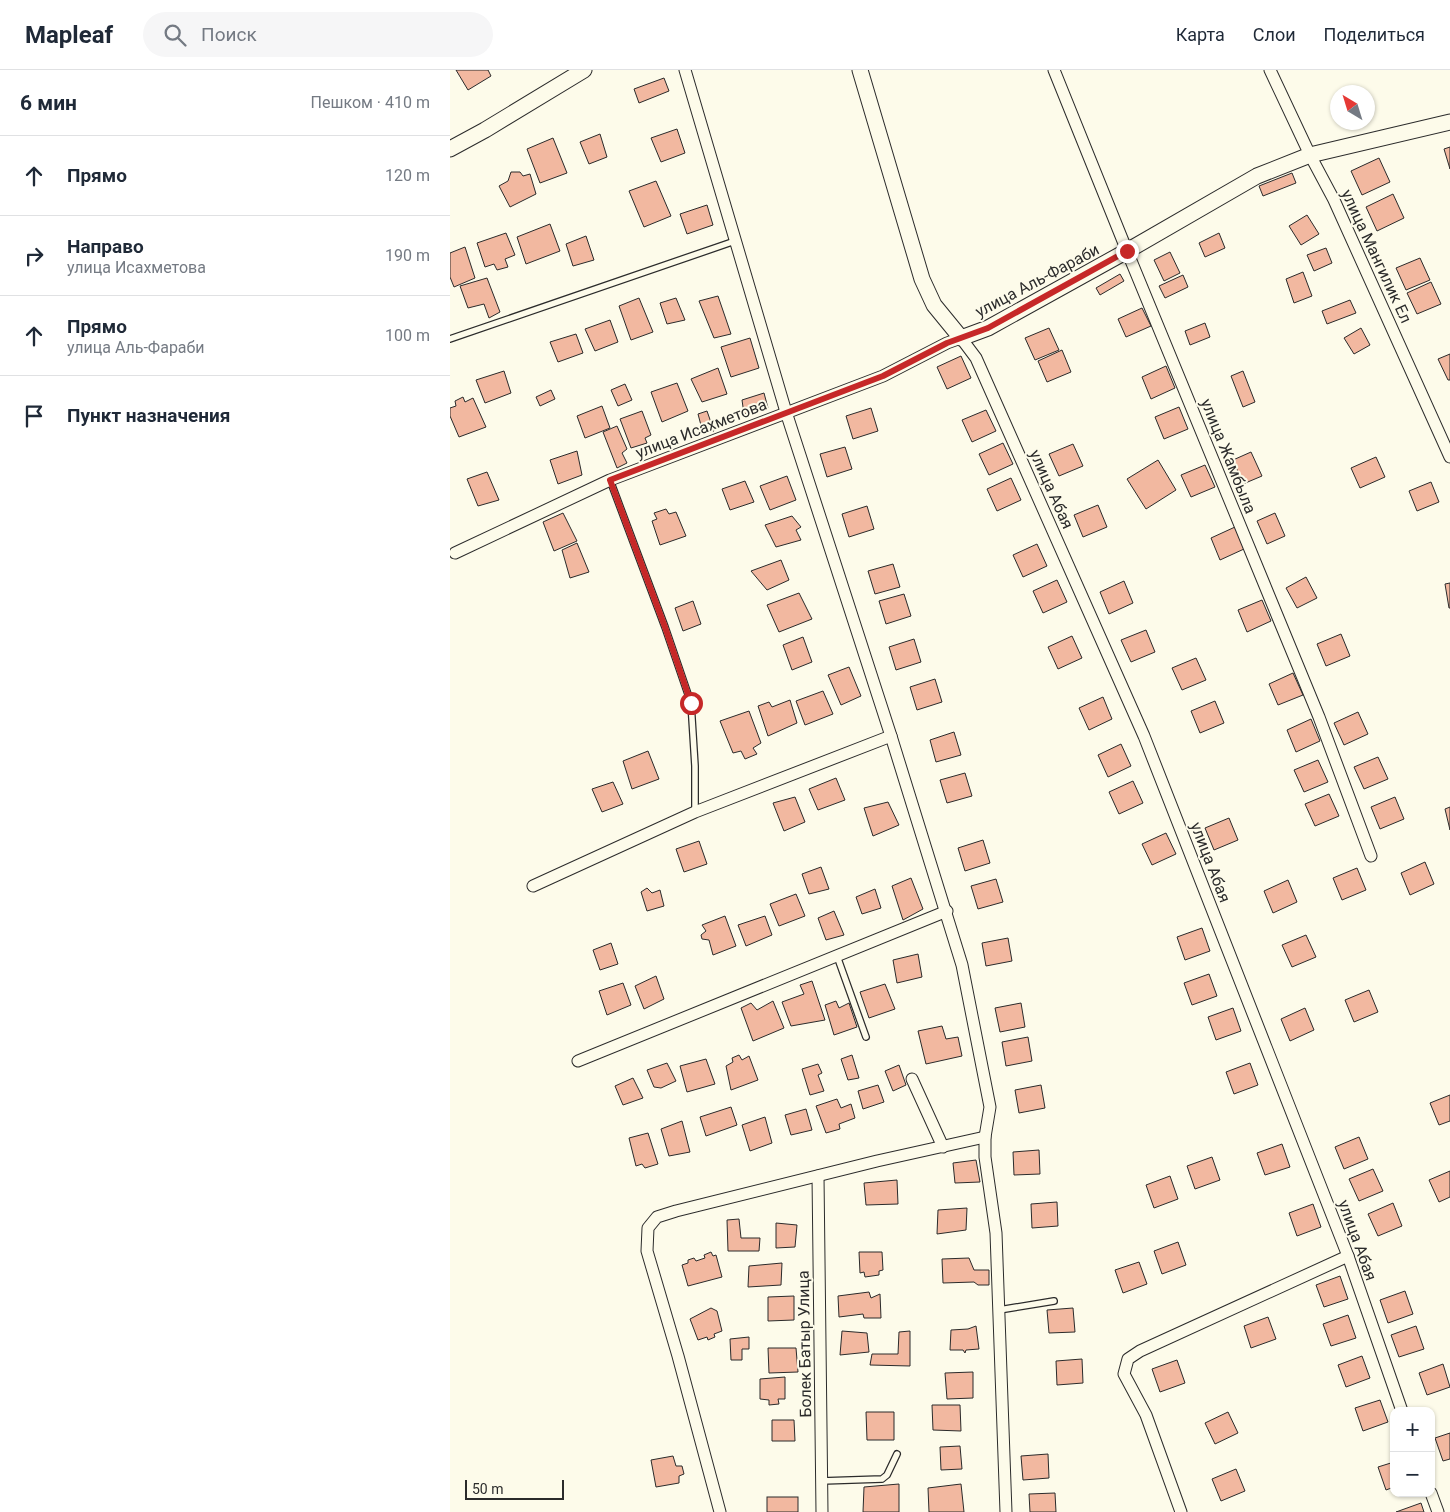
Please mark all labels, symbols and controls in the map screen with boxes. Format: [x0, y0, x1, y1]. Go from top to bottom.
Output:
search box [143, 12, 493, 57]
text: Mapleaf [25, 21, 113, 49]
icon: search [161, 21, 189, 49]
text: Поиск [201, 23, 257, 46]
text: Карта [1176, 24, 1225, 45]
text: Слои [1253, 24, 1296, 45]
text: Поделиться [1324, 24, 1425, 45]
north arrow [1330, 85, 1375, 130]
text: 6 мин [20, 91, 77, 115]
text: Пешком · 410 m [311, 93, 430, 112]
icon: ahead [20, 162, 48, 190]
text: Прямо [67, 164, 127, 187]
text: 120 m [385, 166, 430, 185]
street label: улица Мангилик Ел [1337, 186, 1416, 326]
text: Направо [67, 235, 144, 258]
street label: улица Аль-Фараби [972, 240, 1102, 321]
route end [1116, 240, 1139, 263]
icon: right [20, 242, 48, 270]
text: 190 m [385, 246, 430, 265]
text: улица Исахметова [67, 258, 206, 277]
text: Прямо [67, 315, 127, 338]
icon: ahead [20, 322, 48, 350]
text: 100 m [385, 326, 430, 345]
text: улица Аль-Фараби [67, 338, 205, 357]
street label: улица Исахметова [633, 395, 769, 462]
street label: улица Жамбыла [1197, 396, 1260, 516]
icon: arrive [20, 402, 48, 430]
text: Пункт назначения [67, 404, 230, 427]
street label: улица Абая [1026, 447, 1077, 532]
route start [680, 692, 703, 715]
street label: улица Абая [1186, 819, 1235, 905]
street label: улица Абая [1334, 1197, 1381, 1283]
street label: Болек Батыр Улица [794, 1270, 815, 1418]
map controls [1390, 1407, 1435, 1497]
button: + [1390, 1407, 1435, 1452]
button: − [1390, 1452, 1435, 1497]
scale bar [465, 1477, 564, 1500]
text: 50 m [472, 1481, 504, 1497]

